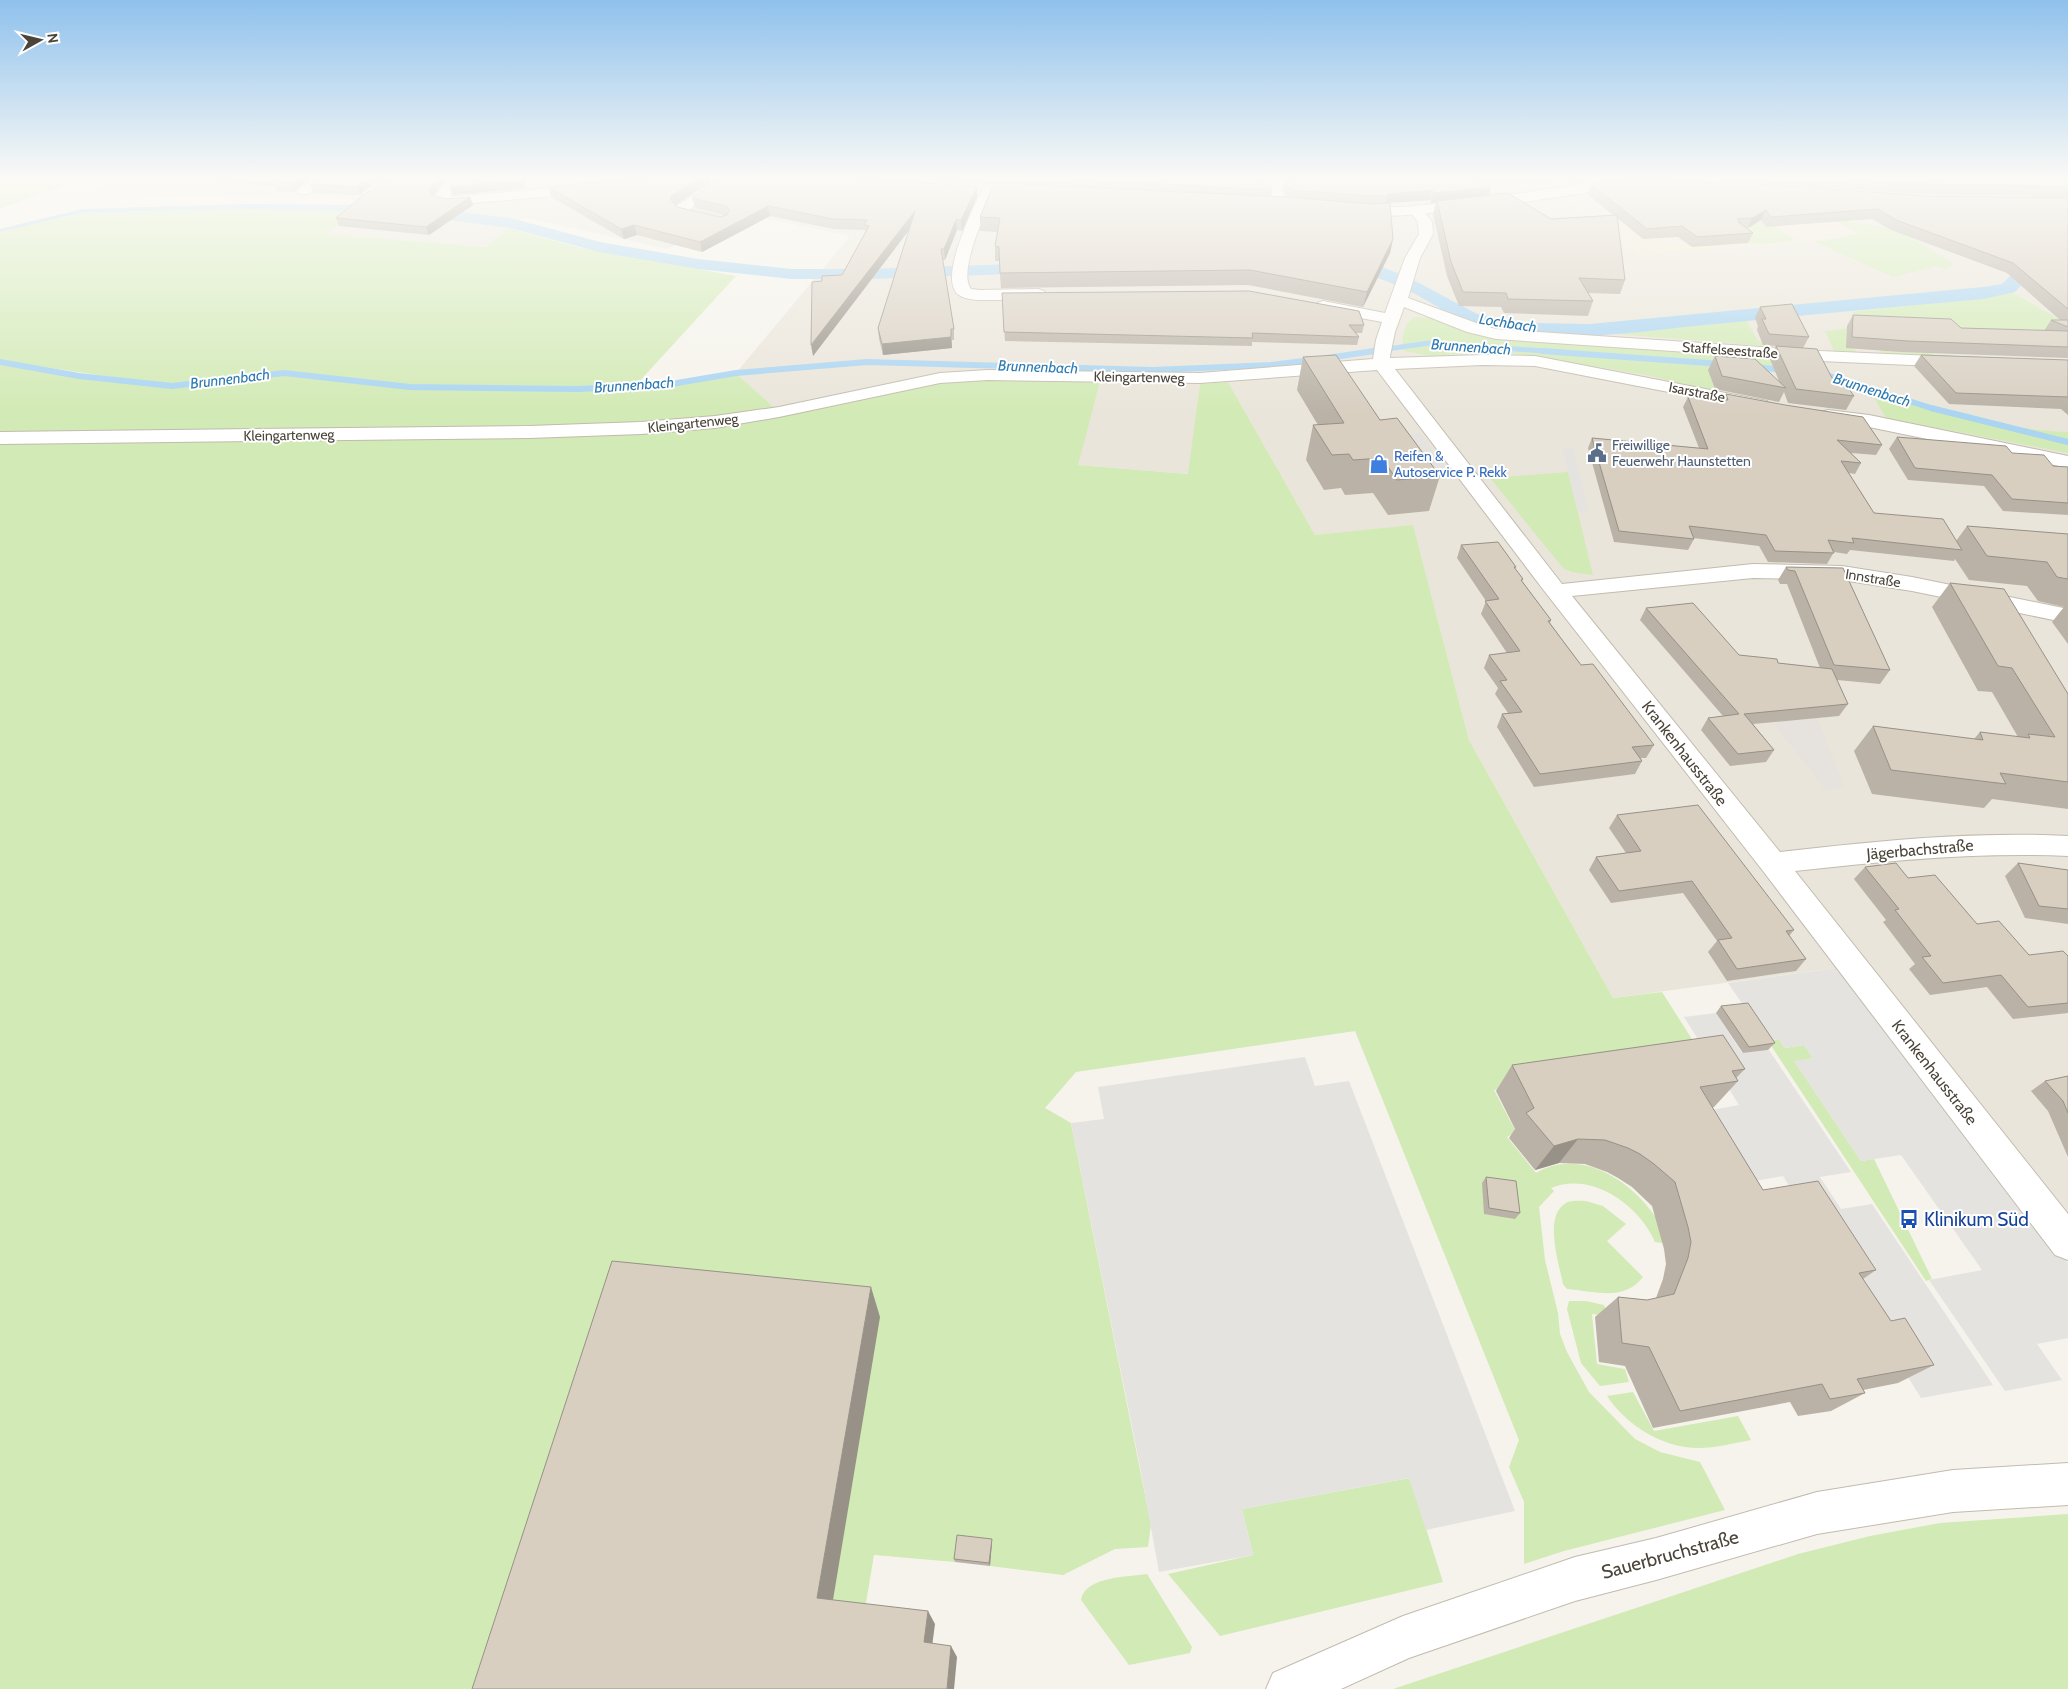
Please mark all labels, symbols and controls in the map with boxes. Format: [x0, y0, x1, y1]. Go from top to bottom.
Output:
north arrow [15, 15, 65, 65]
text: N [43, 32, 62, 44]
water label: Lochbach [1478, 310, 1538, 336]
water label: Brunnenbach [1430, 335, 1512, 359]
street label: Staffelseestraße [1682, 338, 1778, 362]
water label: Brunnenbach [998, 357, 1078, 377]
water label: Brunnenbach [189, 365, 271, 393]
street label: Kleingartenweg [1093, 367, 1186, 387]
water label: Brunnenbach [1831, 369, 1913, 411]
water label: Brunnenbach [593, 373, 675, 397]
street label: Isarstraße [1667, 378, 1727, 406]
street label: Kleingartenweg [647, 409, 740, 437]
street label: Kleingartenweg [243, 425, 336, 445]
place label: Freiwillige Feuerwehr Haunstetten [1612, 436, 1751, 470]
public building icon: Freiwillige Feuerwehr Haunstetten [1586, 442, 1608, 464]
place label: Reifen & Autoservice P. Rekk [1394, 447, 1508, 481]
shop icon: Reifen & Autoservice P. Rekk [1368, 453, 1390, 475]
street label: Innstraße [1844, 565, 1902, 591]
street label: Krankenhausstraße [1638, 697, 1731, 810]
street label: Jägerbachstraße [1865, 835, 1974, 864]
street label: Krankenhausstraße [1888, 1016, 1981, 1129]
bus stop icon: Klinikum Süd [1898, 1208, 1920, 1230]
place label: Klinikum Süd [1924, 1208, 2029, 1231]
street label: Sauerbruchstraße [1599, 1525, 1742, 1584]

